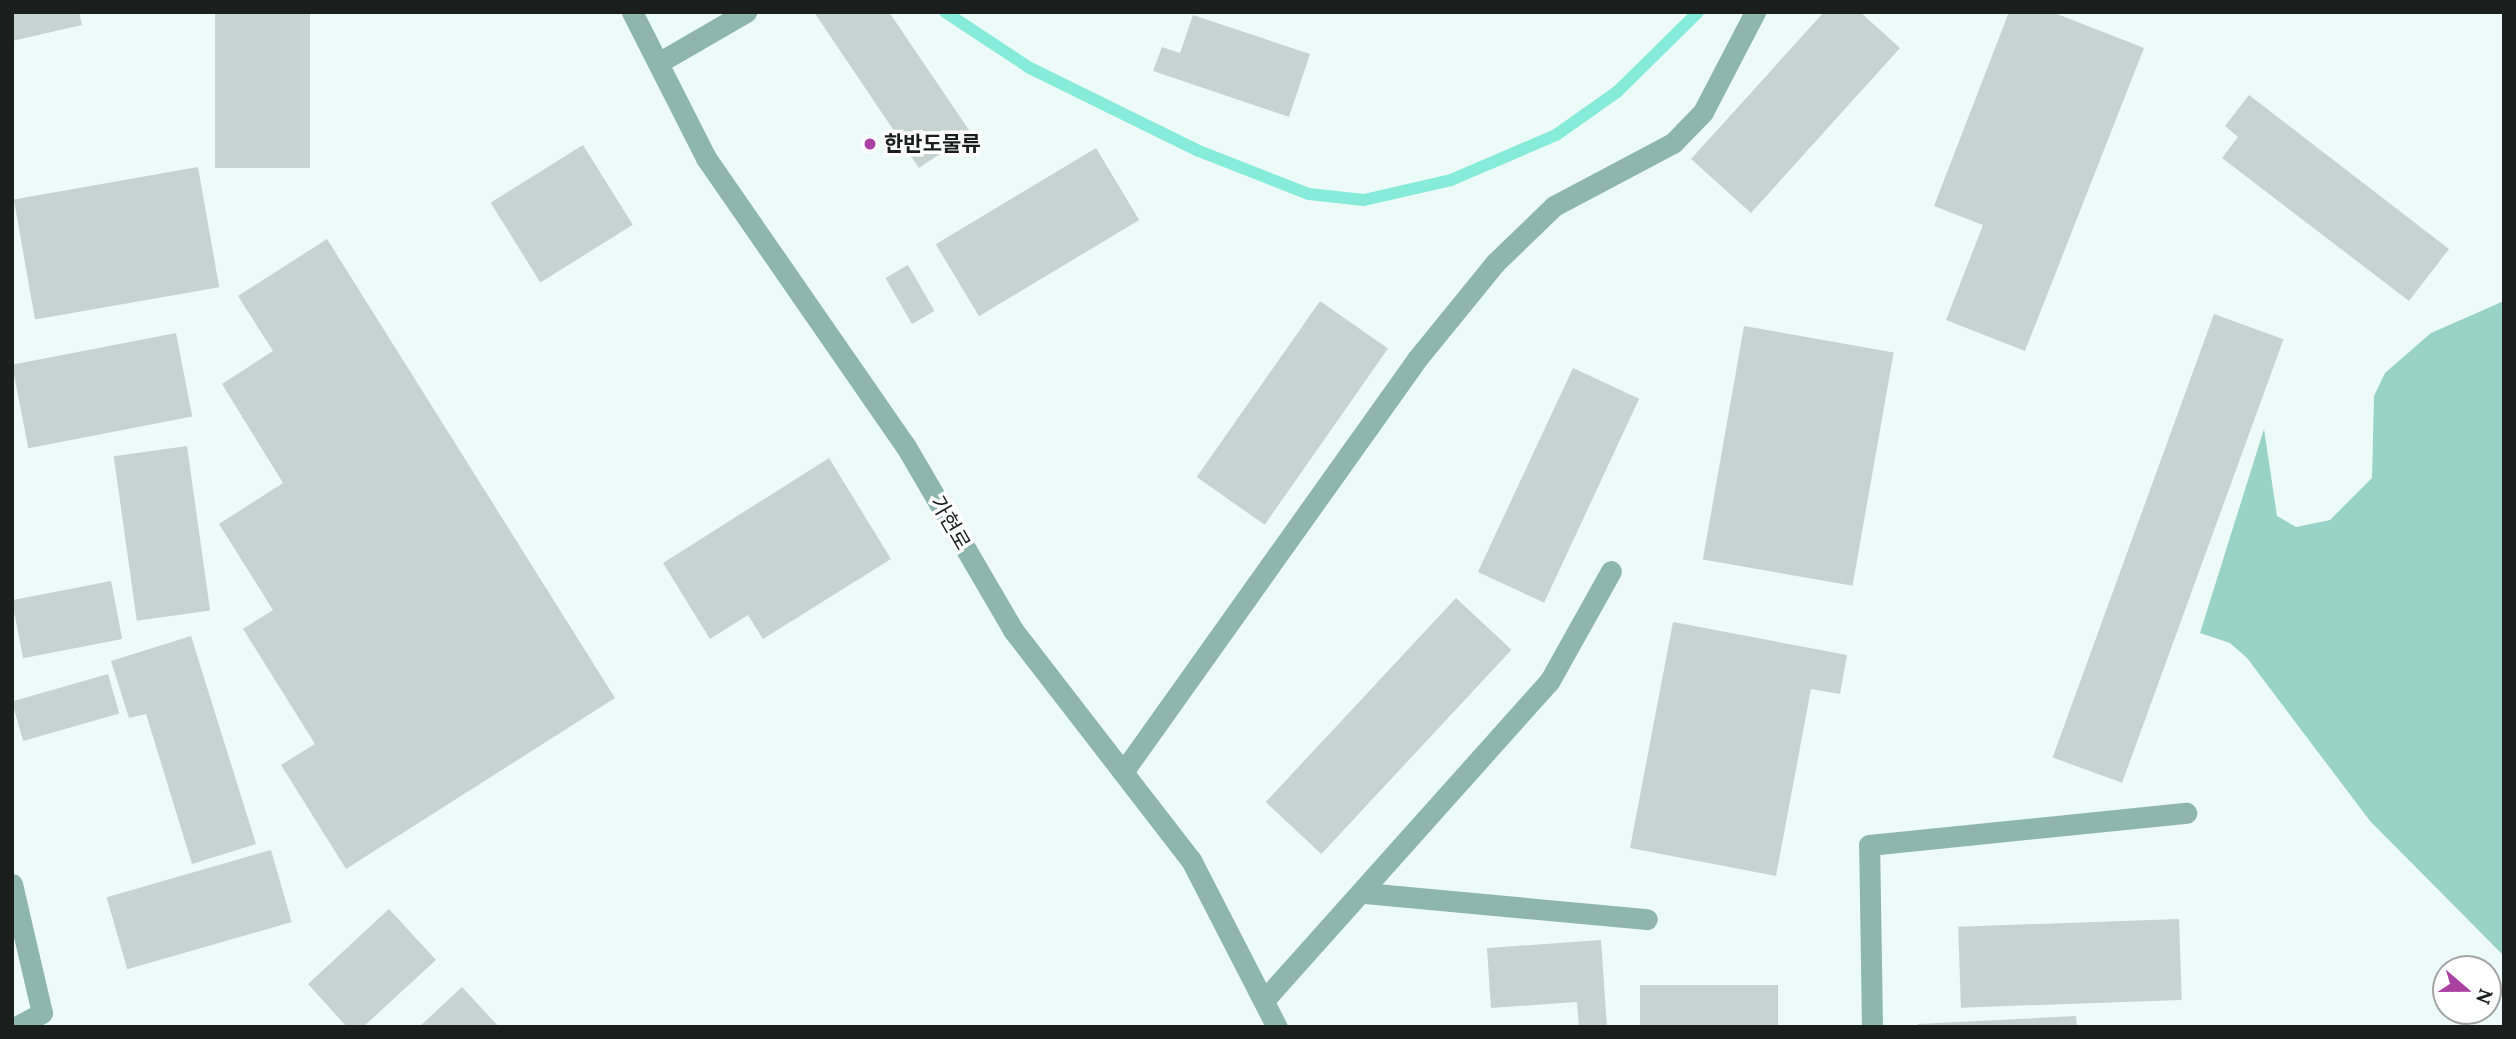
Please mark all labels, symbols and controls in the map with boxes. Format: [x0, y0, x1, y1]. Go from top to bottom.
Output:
place label: 한반도물류 [884, 131, 981, 157]
marker: 한반도물류 [862, 136, 878, 152]
street label: 가현로 [925, 492, 975, 554]
north arrow [2432, 955, 2502, 1025]
text: N [2471, 985, 2499, 1008]

